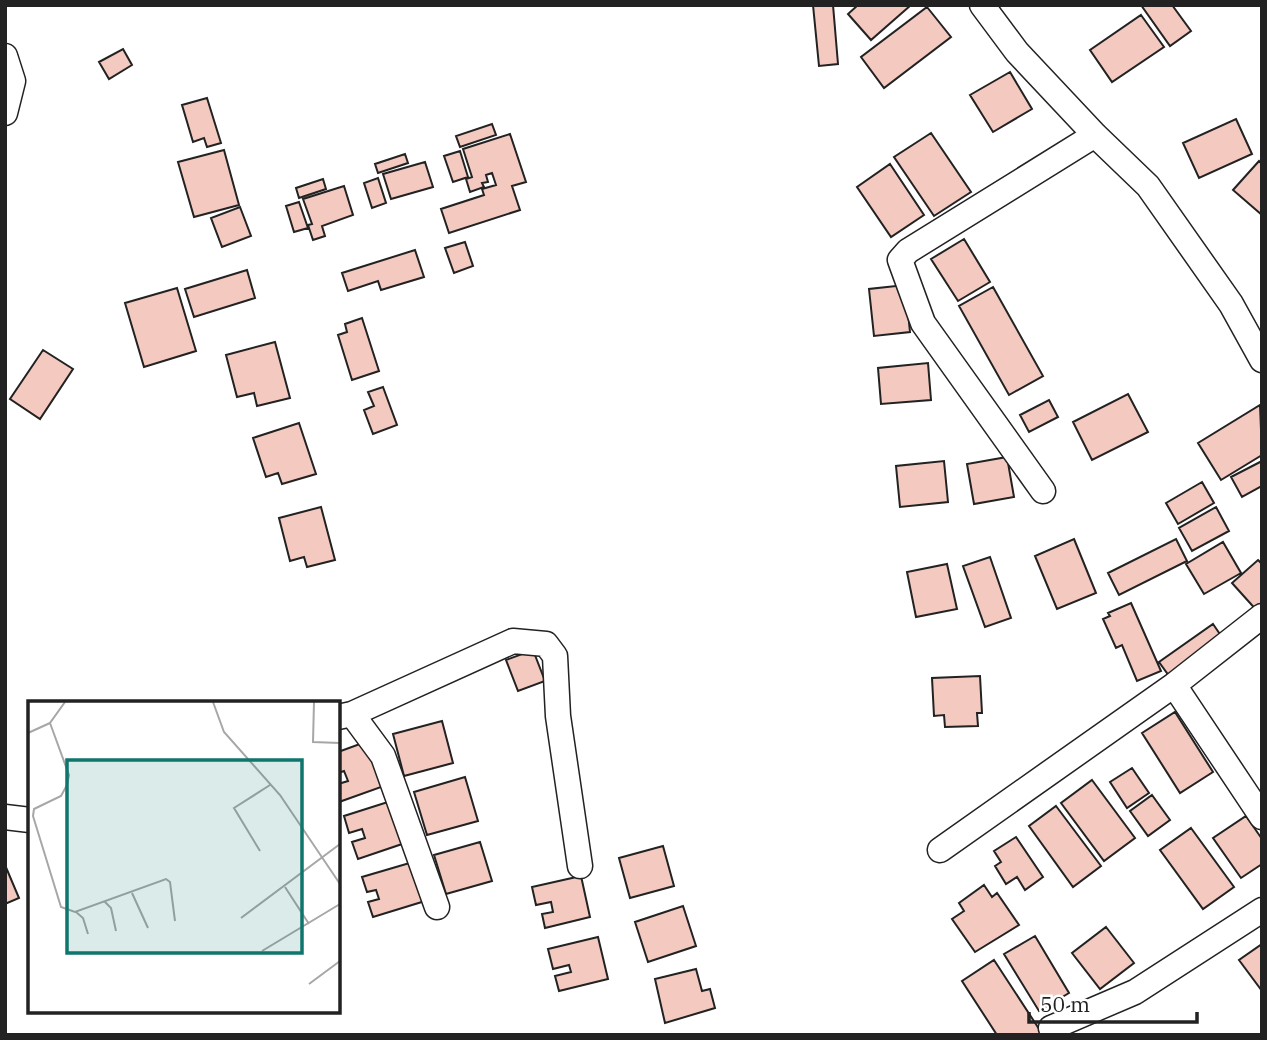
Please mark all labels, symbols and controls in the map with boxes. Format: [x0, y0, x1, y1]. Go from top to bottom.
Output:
inset map [28, 701, 340, 1012]
scale bar [1029, 981, 1197, 1025]
text: 50 m [1040, 990, 1090, 1018]

